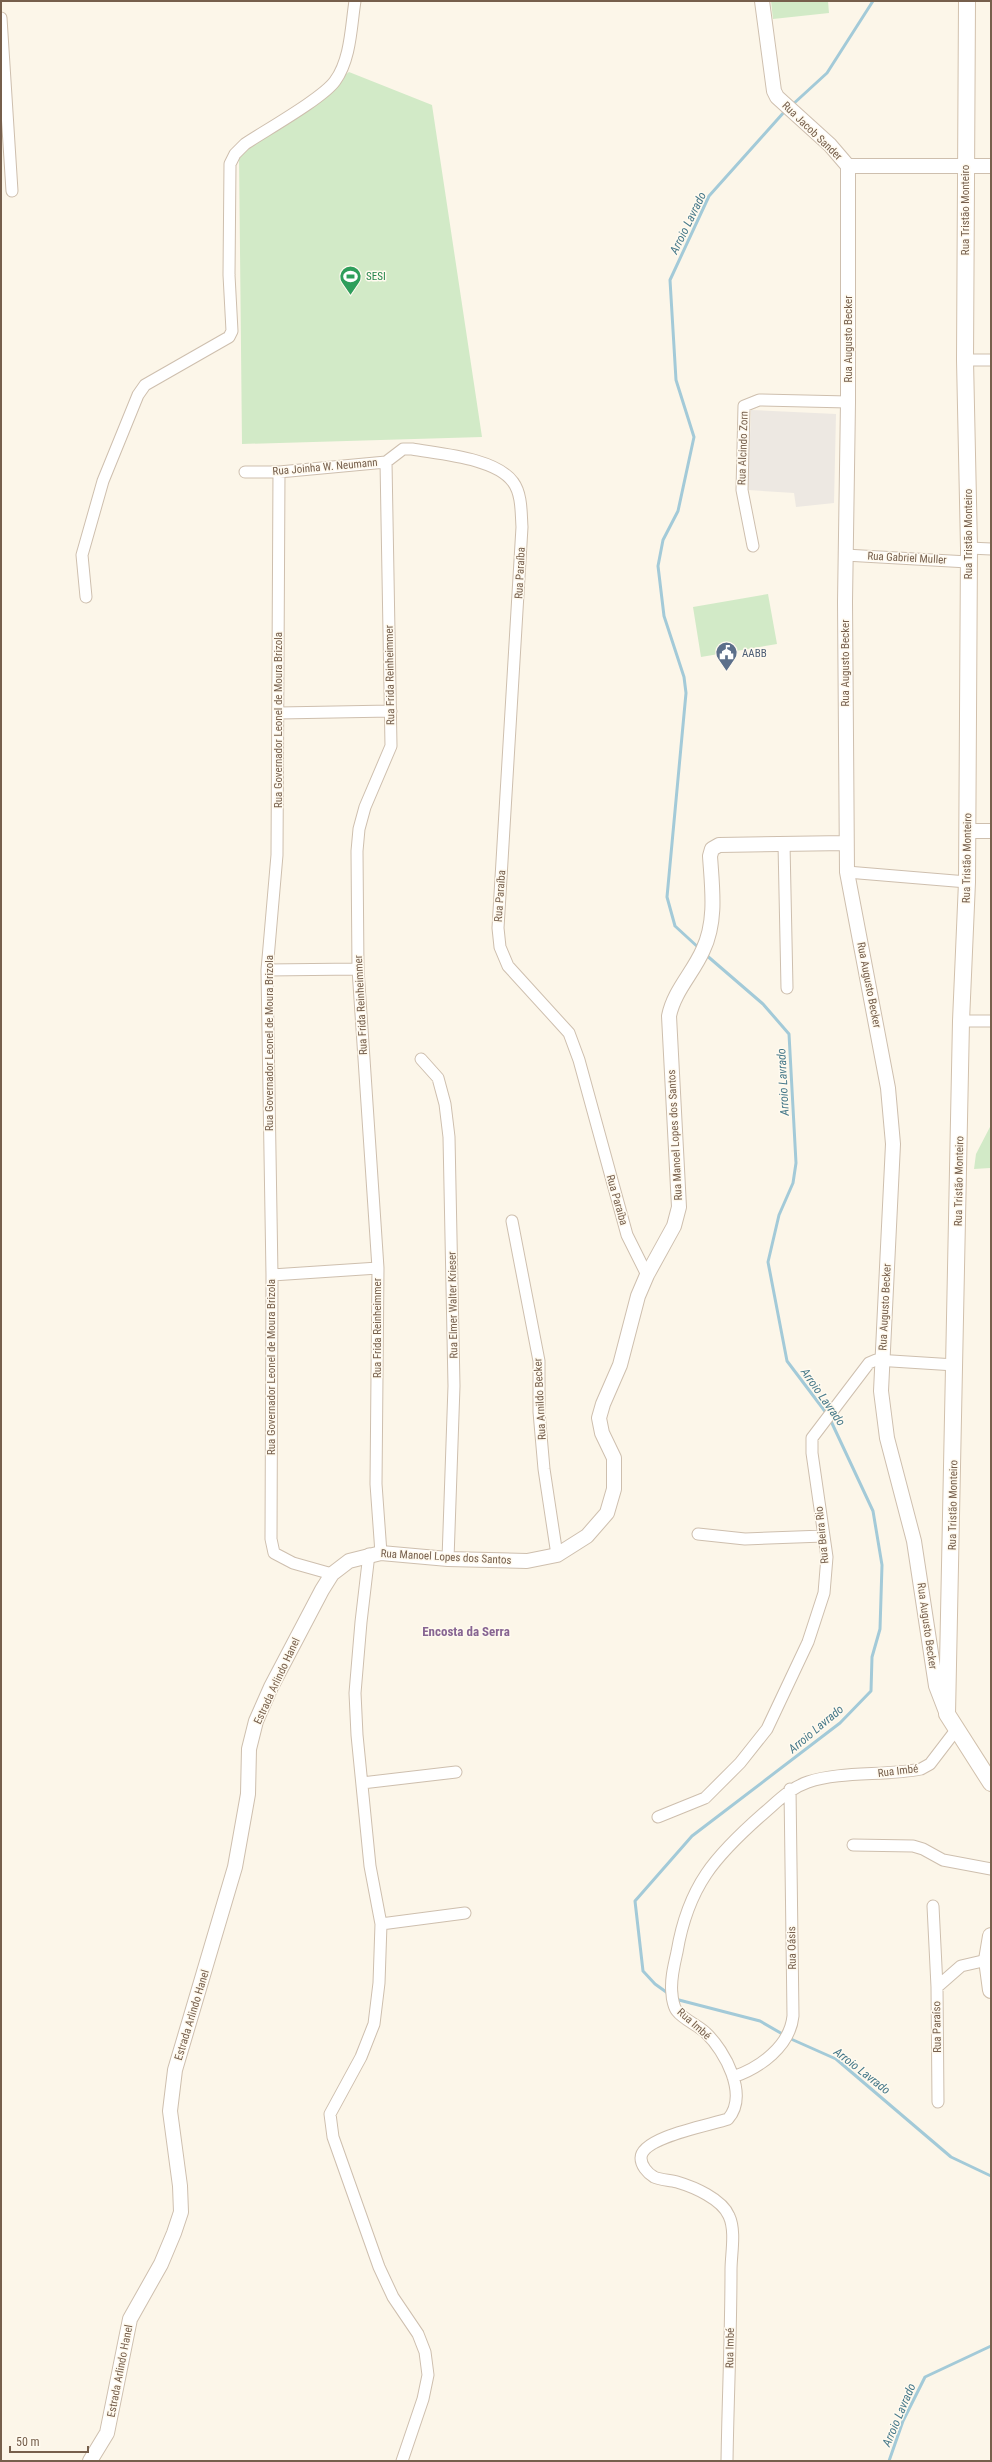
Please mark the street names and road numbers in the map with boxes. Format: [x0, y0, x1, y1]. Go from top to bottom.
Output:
street label: Rua Jacob Sander [779, 99, 845, 163]
street label: Rua Tristão Monteiro [959, 164, 972, 255]
street label: Rua Augusto Becker [842, 295, 855, 383]
street label: Rua Alcindo Zorn [735, 411, 751, 485]
street label: Rua Joinha W. Neumann [272, 456, 378, 478]
street label: Rua Tristão Monteiro [962, 488, 975, 579]
street label: Rua Paraíba [512, 547, 528, 599]
street label: Rua Gabriel Muller [867, 549, 948, 567]
street label: Rua Augusto Becker [839, 619, 852, 707]
street label: Rua Frida Reinheimmer [383, 624, 397, 725]
street label: Rua Governador Leonel de Moura Brizola [272, 632, 285, 808]
street label: Rua Tristão Monteiro [960, 812, 974, 903]
street label: Rua Paraíba [492, 870, 508, 922]
street label: Rua Augusto Becker [854, 941, 884, 1030]
street label: Rua Frida Reinheimmer [352, 954, 370, 1055]
street label: Rua Governador Leonel de Moura Brizola [263, 955, 276, 1131]
street label: Rua Manoel Lopes dos Santos [665, 1069, 685, 1201]
street label: Rua Tristão Monteiro [952, 1135, 966, 1226]
street label: Rua Paraíba [604, 1173, 630, 1227]
street label: Rua Elmer Walter Krieser [446, 1251, 460, 1359]
street label: Rua Augusto Becker [876, 1263, 894, 1351]
street label: Rua Frida Reinheimmer [371, 1277, 384, 1378]
street label: Rua Governador Leonel de Moura Brizola [265, 1279, 278, 1455]
street label: Rua Arnildo Becker [531, 1357, 549, 1440]
street label: Rua Tristão Monteiro [946, 1459, 960, 1550]
street label: Rua Beira Rio [812, 1505, 831, 1564]
street label: Rua Manoel Lopes dos Santos [380, 1547, 512, 1567]
street label: Rua Augusto Becker [915, 1582, 940, 1671]
street label: Estrada Arlindo Hanel [251, 1636, 303, 1726]
street label: Rua Imbé [877, 1762, 919, 1780]
street label: Rua Oásis [785, 1926, 799, 1970]
street label: Estrada Arlindo Hanel [172, 1968, 212, 2062]
street label: Rua Paraíso [930, 2001, 944, 2053]
street label: Rua Imbé [675, 2006, 713, 2042]
street label: Estrada Arlindo Hanel [105, 2324, 135, 2418]
street label: Rua Imbé [723, 2328, 737, 2368]

